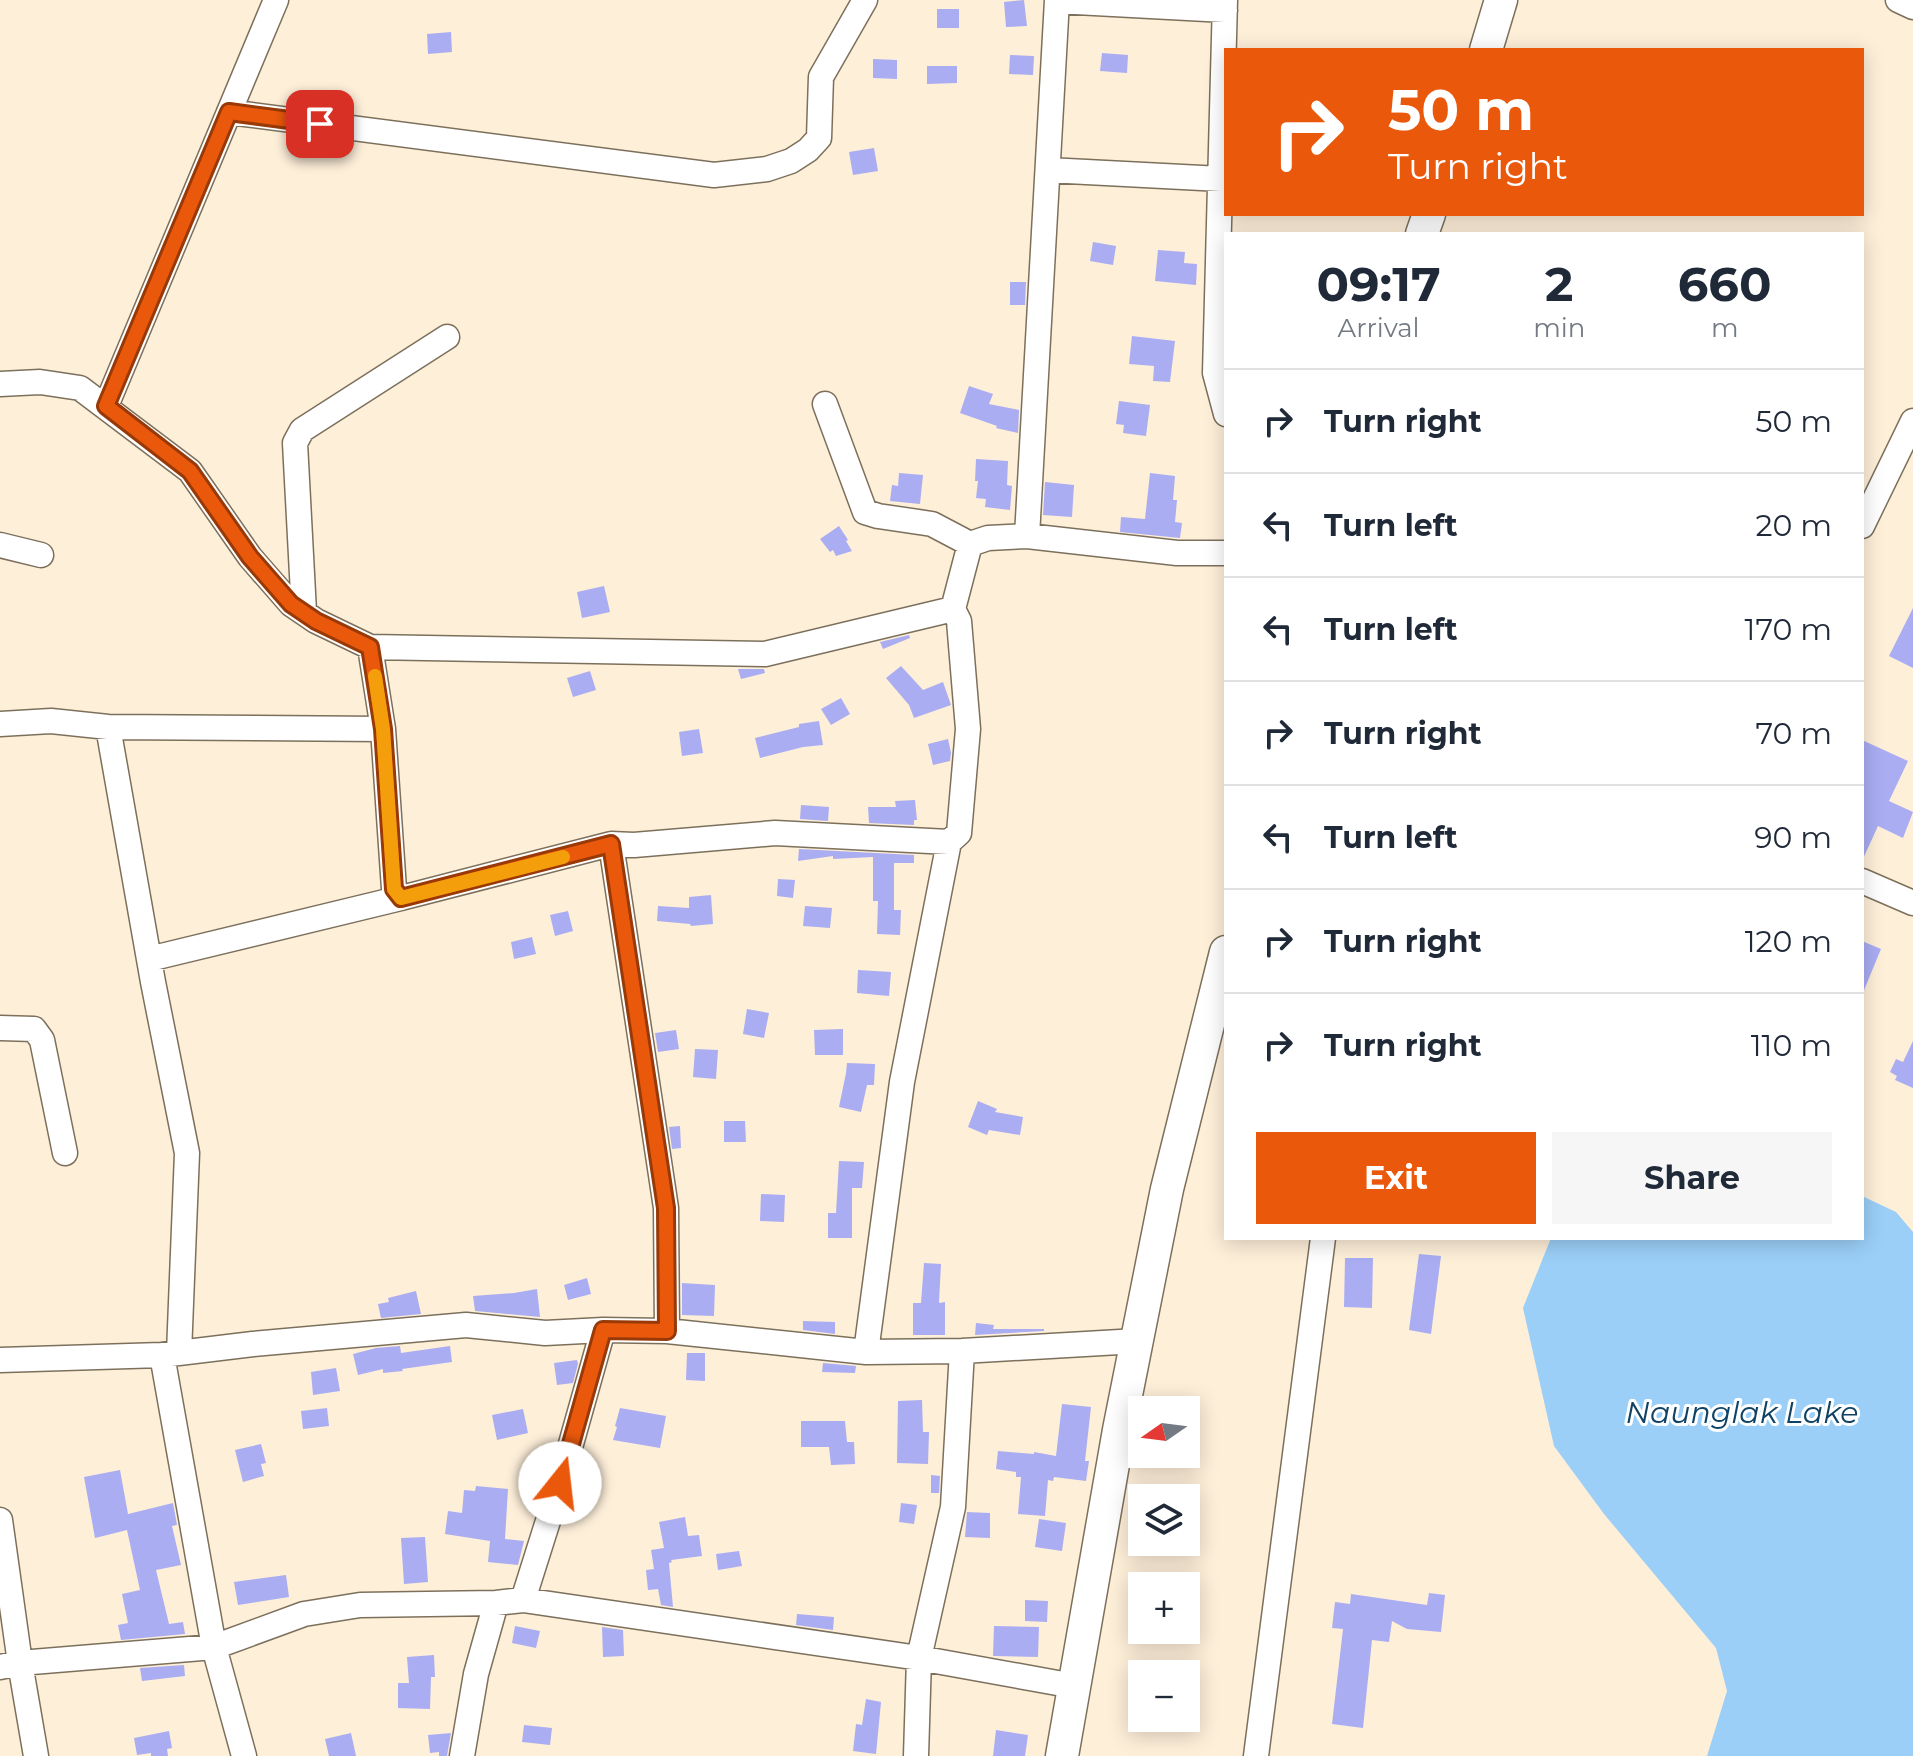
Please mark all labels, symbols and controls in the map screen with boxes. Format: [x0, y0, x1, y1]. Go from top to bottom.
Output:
text: 50 m [1388, 76, 1534, 144]
icon: right [1256, 80, 1360, 184]
pin [286, 90, 354, 158]
icon: arrive [298, 102, 342, 146]
text: Turn right [1388, 144, 1568, 188]
text: 09:17 [1316, 255, 1441, 313]
text: 2 [1545, 255, 1573, 313]
text: 660 [1678, 255, 1772, 313]
text: Arrival [1338, 312, 1420, 344]
text: min [1533, 312, 1585, 344]
text: m [1711, 312, 1738, 344]
icon: right [1256, 399, 1300, 443]
text: Turn right [1324, 403, 1481, 440]
text: 50 m [1755, 403, 1832, 440]
icon: left [1256, 503, 1300, 547]
text: Turn left [1324, 507, 1457, 544]
text: 20 m [1755, 507, 1832, 544]
icon: left [1256, 607, 1300, 651]
text: Turn left [1324, 611, 1457, 648]
text: 170 m [1745, 611, 1832, 648]
icon: right [1256, 711, 1300, 755]
text: Turn right [1324, 715, 1481, 752]
text: 70 m [1755, 715, 1832, 752]
icon: left [1256, 815, 1300, 859]
text: Turn left [1324, 819, 1457, 856]
text: 90 m [1754, 819, 1832, 856]
icon: right [1256, 919, 1300, 963]
text: Turn right [1324, 923, 1481, 960]
text: 120 m [1745, 923, 1832, 960]
icon: right [1256, 1023, 1300, 1067]
text: Turn right [1324, 1027, 1481, 1064]
text: 110 m [1751, 1027, 1832, 1064]
button: Exit [1256, 1132, 1536, 1224]
button: Share [1552, 1132, 1832, 1224]
water label: Naunglak Lake [1626, 1394, 1858, 1431]
north arrow [1128, 1396, 1200, 1468]
map controls [1128, 1396, 1200, 1732]
position arrow [518, 1441, 602, 1525]
button: layers [1128, 1484, 1200, 1556]
button: + [1128, 1572, 1200, 1644]
button: − [1128, 1660, 1200, 1732]

